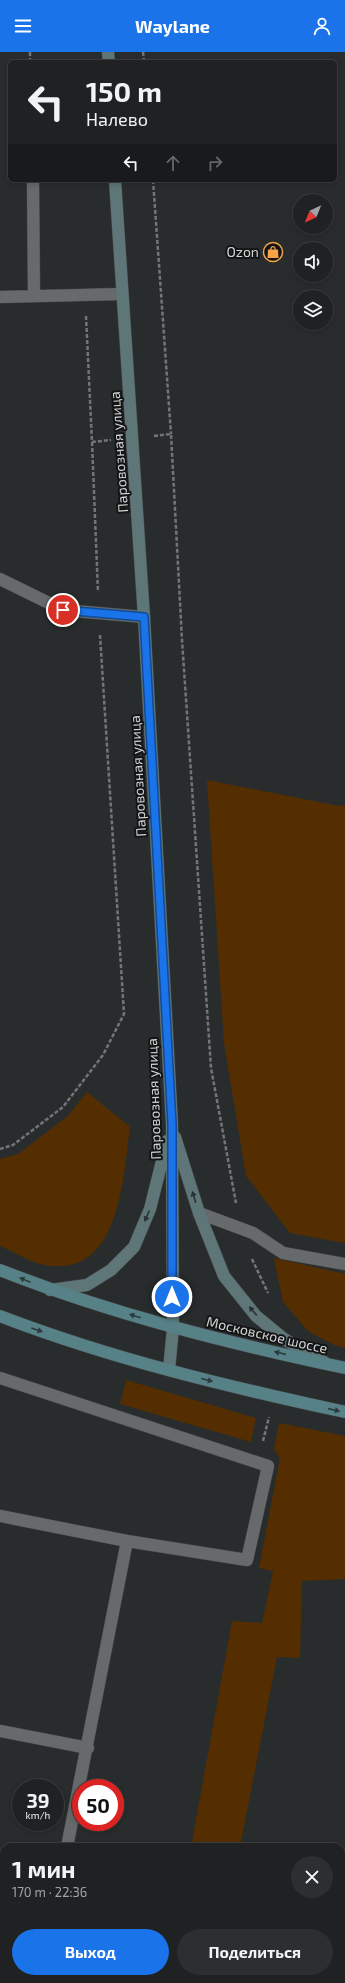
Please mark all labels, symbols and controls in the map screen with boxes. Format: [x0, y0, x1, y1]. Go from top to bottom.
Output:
icon: menu [12, 15, 34, 37]
text: Waylane [135, 15, 210, 37]
icon: person [311, 15, 333, 37]
text: 150 m [86, 74, 162, 108]
icon: left [20, 76, 72, 128]
text: Налево [86, 108, 148, 130]
icon: left [120, 152, 142, 174]
icon: ahead [162, 152, 184, 174]
icon: right [204, 152, 226, 174]
north arrow [293, 194, 333, 234]
map controls [293, 194, 333, 330]
shop icon: Ozon [262, 241, 284, 263]
button: sound [293, 242, 333, 282]
place label: Ozon [226, 243, 259, 260]
button: layers [293, 290, 333, 330]
street label: Паровозная улица [106, 391, 131, 513]
pin [46, 593, 80, 627]
icon: arrive [52, 599, 74, 621]
street label: Паровозная улица [126, 715, 149, 837]
street label: Паровозная улица [143, 1038, 164, 1160]
one-way arrow [191, 1191, 197, 1203]
one-way arrow [144, 1210, 150, 1221]
one-way arrow [19, 1276, 31, 1282]
position arrow [151, 1276, 193, 1318]
one-way arrow [248, 1306, 257, 1317]
street label: Московское шоссе [205, 1312, 329, 1357]
one-way arrow [129, 1313, 141, 1319]
one-way arrow [31, 1327, 43, 1333]
one-way arrow [274, 1350, 286, 1356]
one-way arrow [201, 1377, 213, 1383]
one-way arrow [327, 1407, 340, 1413]
speed limit sign: 50 [72, 1779, 124, 1831]
text: 39 [26, 1788, 50, 1812]
text: km/h [26, 1809, 50, 1821]
text: 1 мин [12, 1854, 76, 1883]
button: close [291, 1856, 333, 1898]
text: 170 m · 22:36 [12, 1884, 87, 1900]
button: Выход [12, 1929, 169, 1975]
button: Поделиться [177, 1929, 333, 1975]

